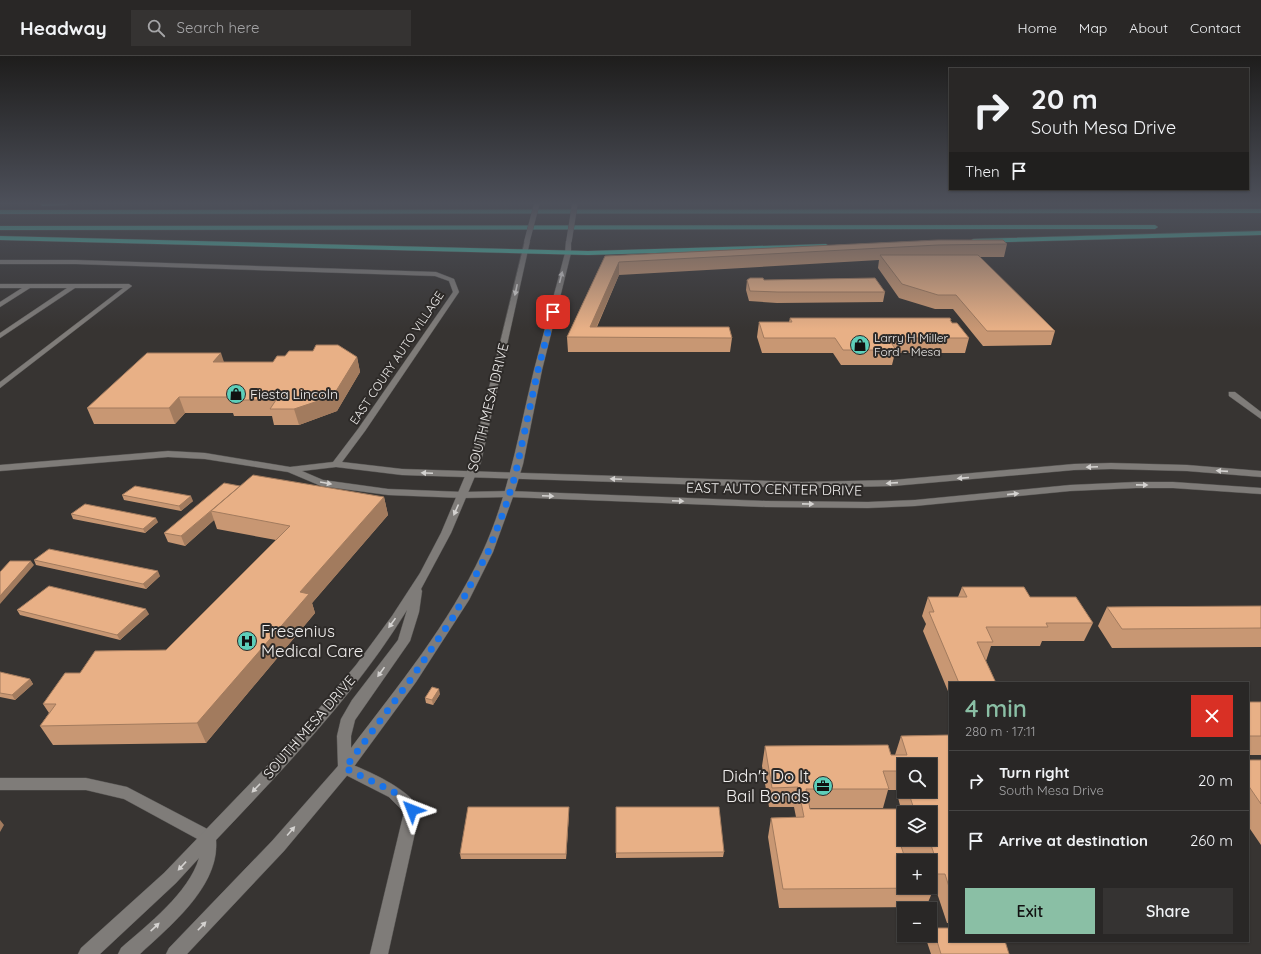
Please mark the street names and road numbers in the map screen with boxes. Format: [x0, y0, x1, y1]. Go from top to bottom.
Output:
street label: EAST COURY AUTO VILLAGE [346, 288, 447, 427]
street label: SOUTH MESA DRIVE [463, 341, 513, 473]
street label: EAST AUTO CENTER DRIVE [686, 478, 862, 500]
street label: SOUTH MESA DRIVE [259, 671, 359, 782]

